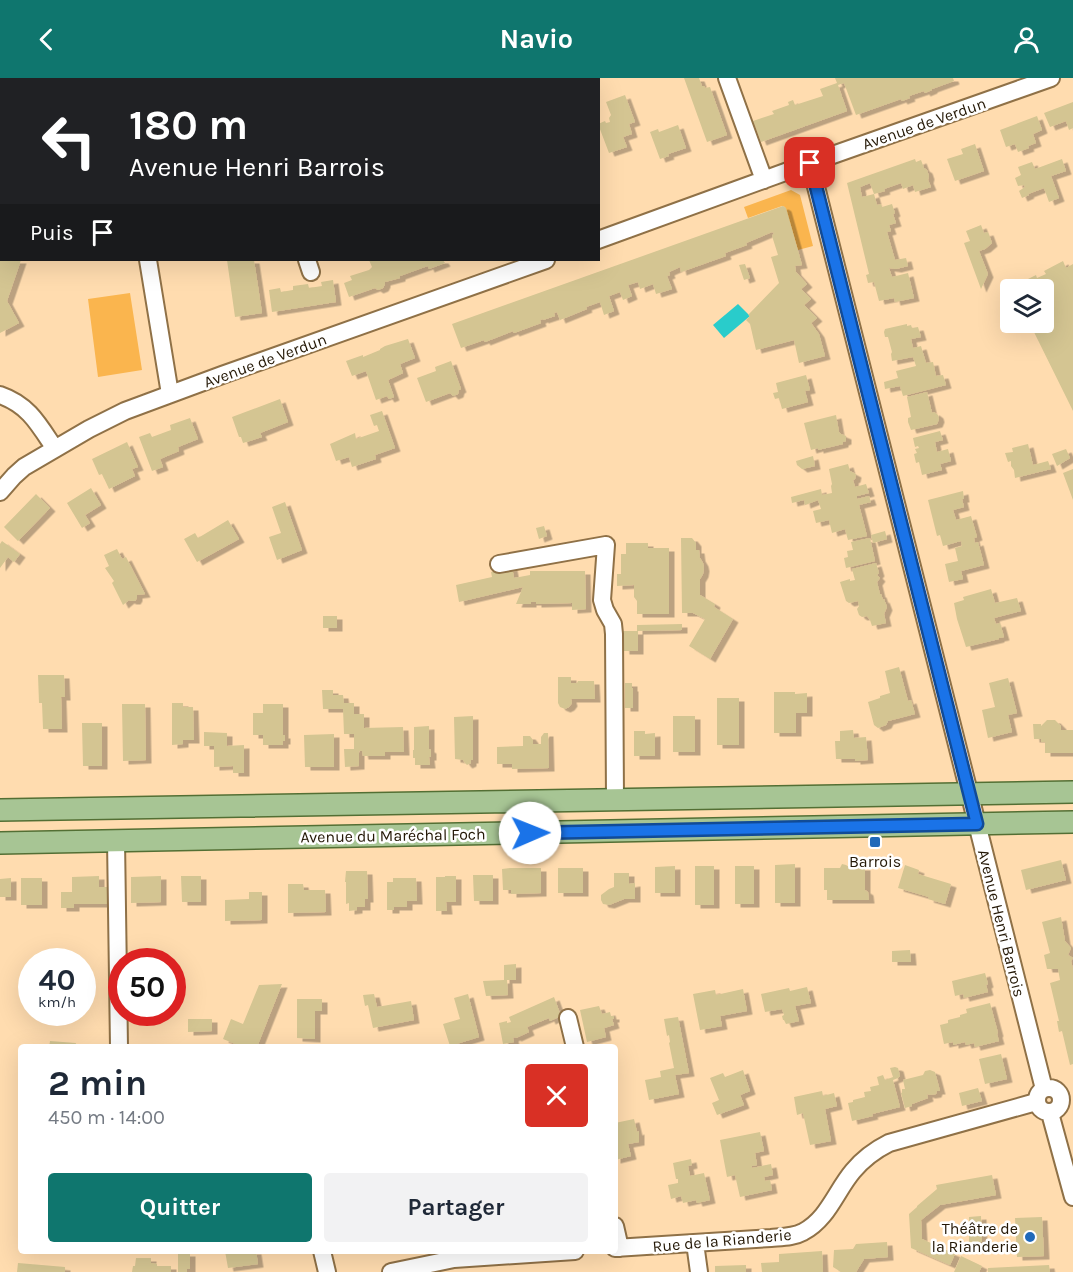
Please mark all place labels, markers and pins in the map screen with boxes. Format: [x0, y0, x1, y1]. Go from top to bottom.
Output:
pin [784, 137, 835, 188]
marker: Barrois [868, 835, 882, 849]
place label: Barrois [849, 852, 901, 871]
place label: Théâtre de la Rianderie [931, 1219, 1018, 1256]
marker: Théâtre de la Rianderie [1023, 1230, 1037, 1244]

